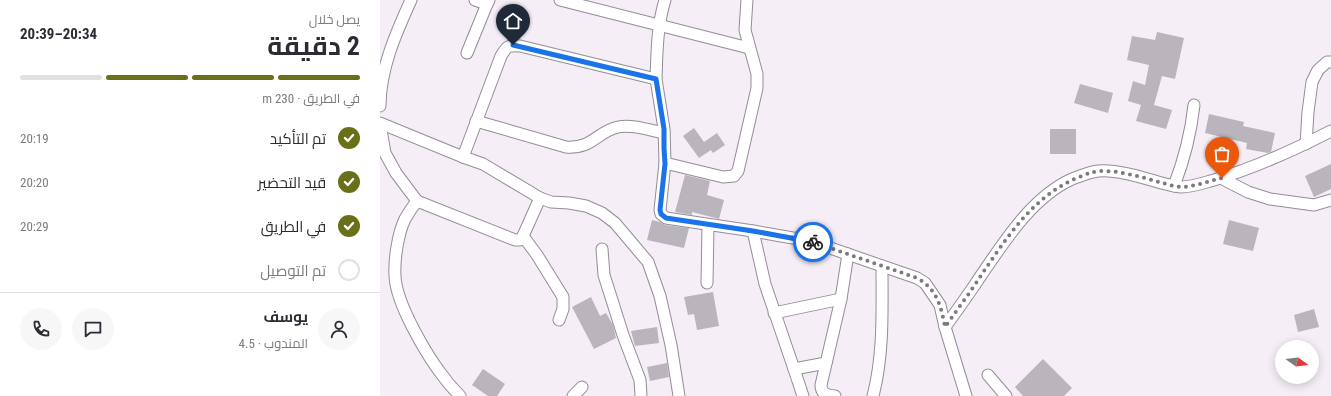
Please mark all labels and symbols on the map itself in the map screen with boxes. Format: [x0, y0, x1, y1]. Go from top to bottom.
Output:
pin [496, 4, 530, 45]
pin [1205, 137, 1239, 178]
courier [793, 222, 833, 262]
north arrow [1275, 340, 1319, 384]

